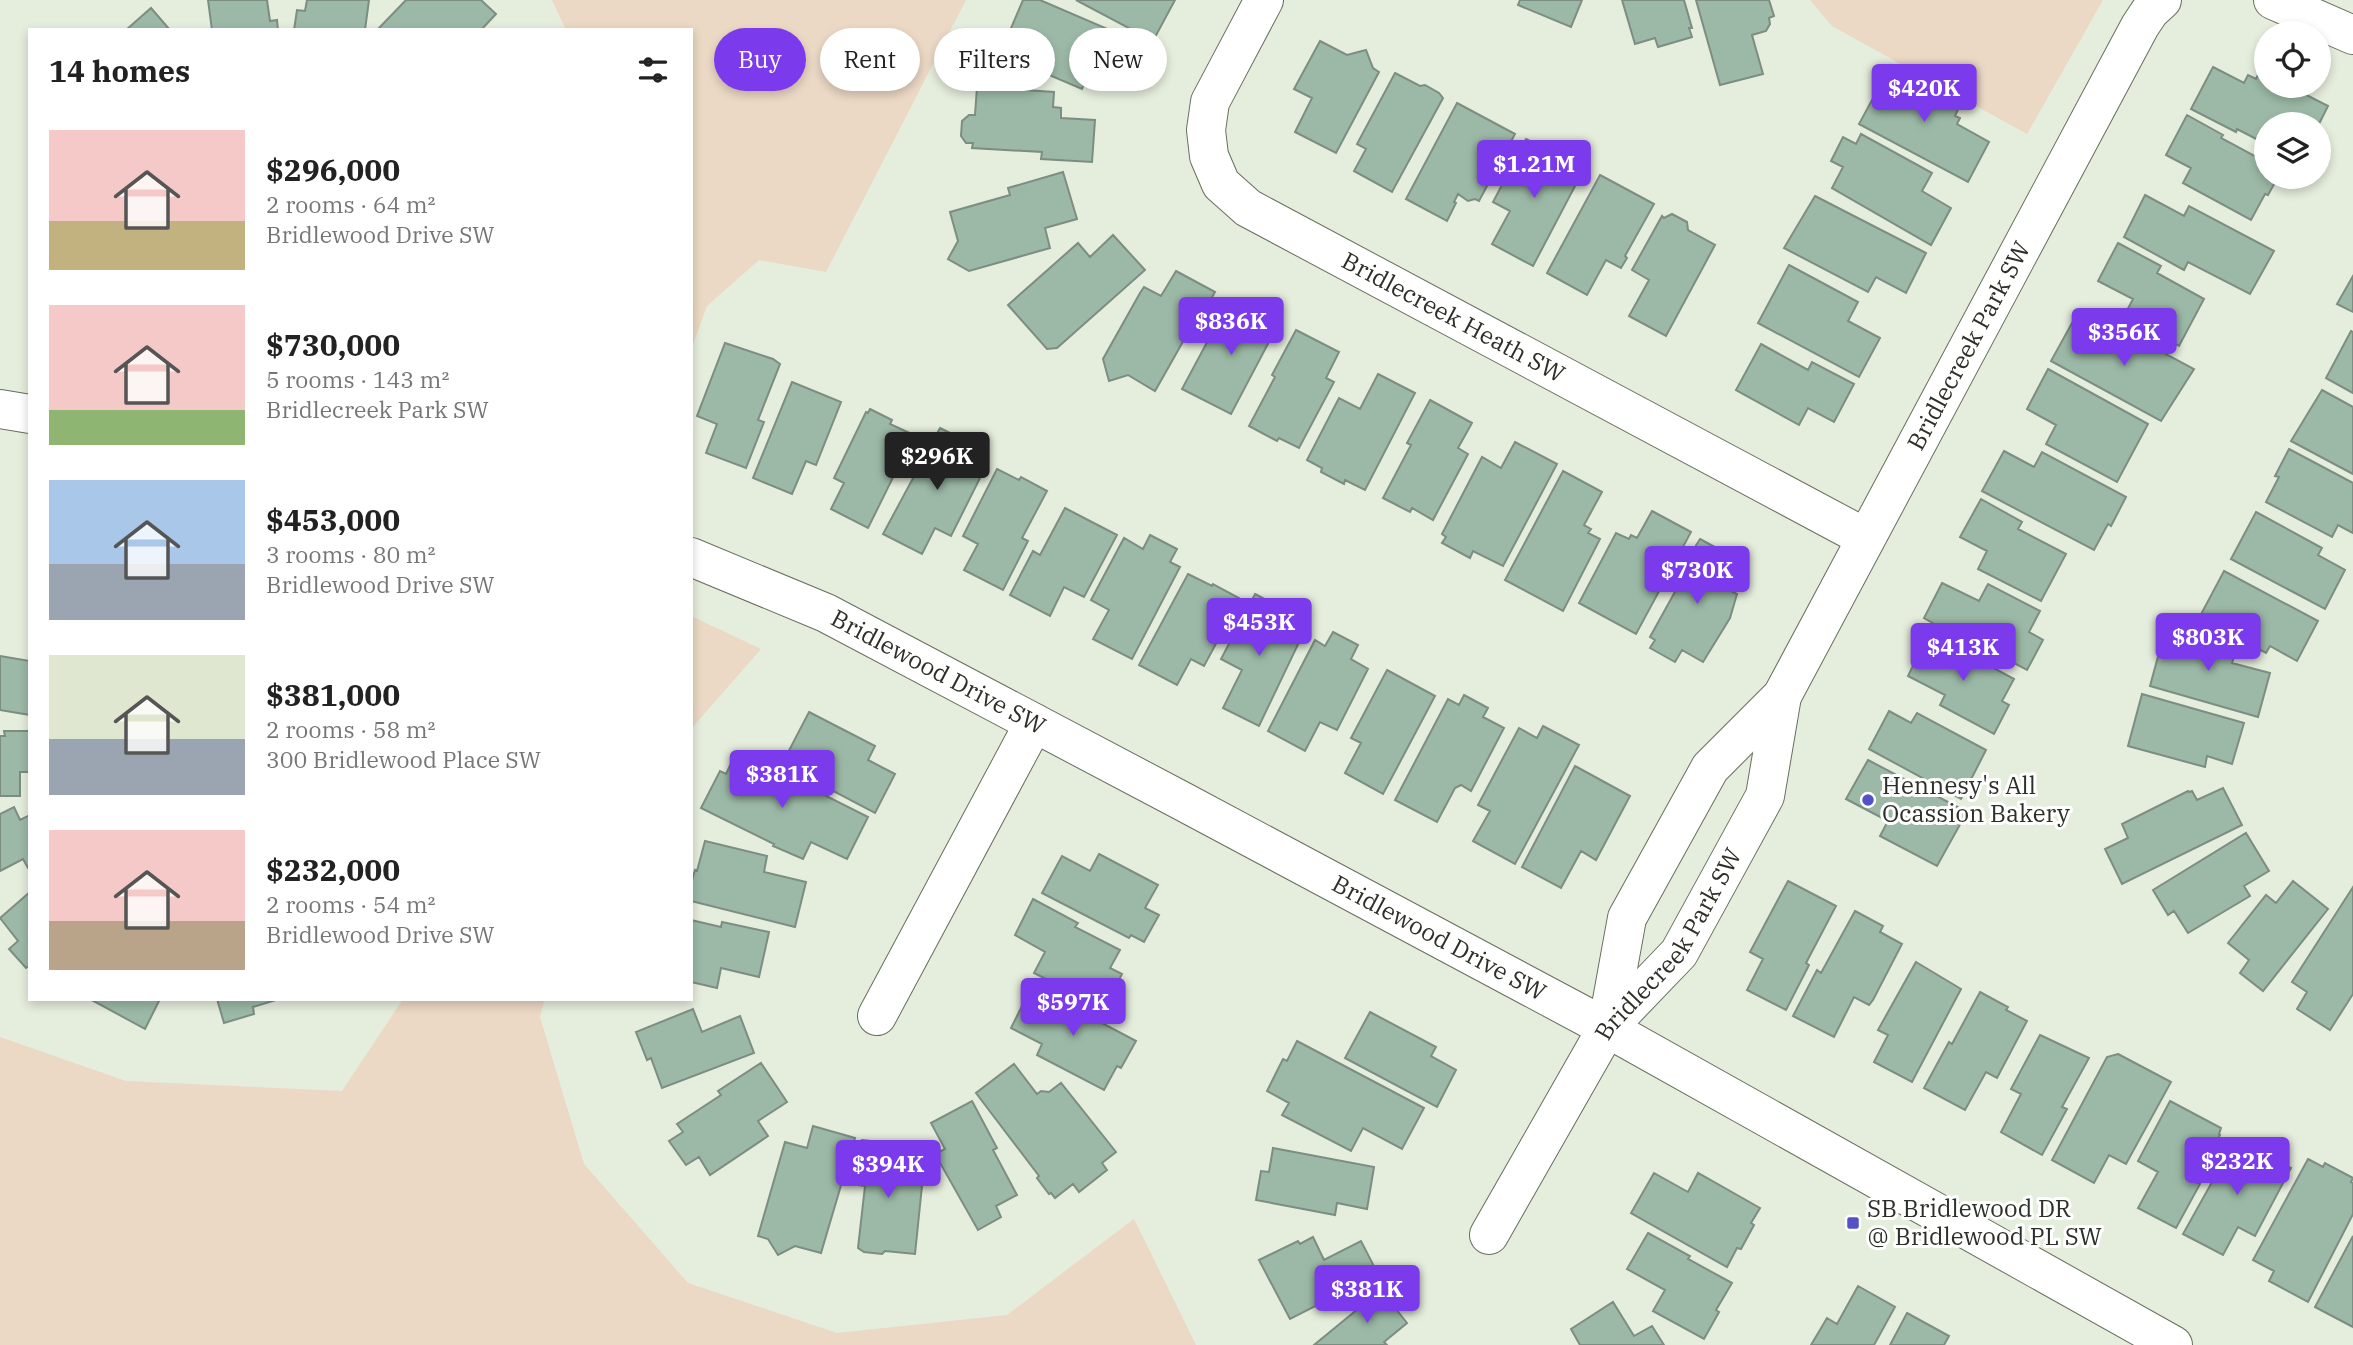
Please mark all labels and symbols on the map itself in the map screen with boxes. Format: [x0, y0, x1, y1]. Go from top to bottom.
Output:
pin: $420K [1875, 64, 1973, 124]
pin: $1.21M [1477, 140, 1591, 200]
street label: Bridlecreek Park SW [1899, 235, 2037, 455]
street label: Bridlecreek Heath SW [1337, 244, 1571, 389]
pin: $836K [1182, 298, 1280, 357]
pin: $356K [2075, 308, 2173, 368]
pin: $296K [888, 433, 986, 492]
pin: $730K [1648, 546, 1746, 606]
pin: $453K [1210, 598, 1308, 658]
street label: Bridlewood Drive SW [826, 602, 1052, 741]
pin: $803K [2159, 614, 2257, 673]
pin: $413K [1914, 624, 2012, 683]
pin: $381K [733, 750, 831, 810]
place label: Hennesy's All Ocassion Bakery [1882, 769, 2070, 829]
marker: Hennesy's All Ocassion Bakery [1860, 792, 1876, 808]
street label: Bridlecreek Park SW [1587, 842, 1748, 1045]
street label: Bridlewood Drive SW [1327, 867, 1552, 1008]
pin: $597K [1024, 978, 1122, 1038]
pin: $232K [2188, 1138, 2286, 1197]
pin: $394K [839, 1140, 937, 1200]
place label: SB Bridlewood DR @ Bridlewood PL SW [1867, 1192, 2102, 1252]
marker: SB Bridlewood DR @ Bridlewood PL SW [1845, 1215, 1861, 1231]
pin: $381K [1318, 1266, 1416, 1325]

